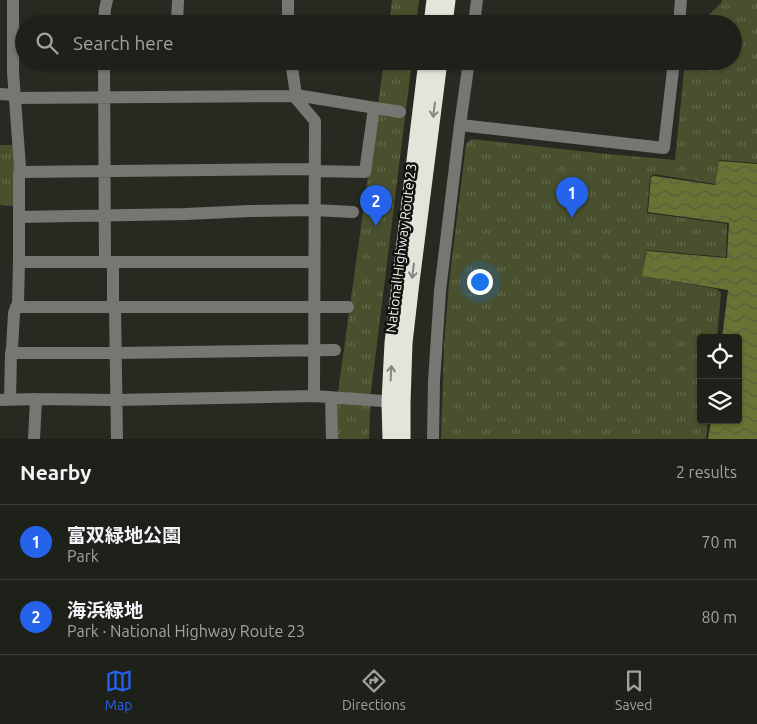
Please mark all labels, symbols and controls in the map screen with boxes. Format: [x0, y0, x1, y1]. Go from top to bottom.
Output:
search box [15, 15, 742, 70]
icon: search [33, 29, 61, 57]
text: Search here [73, 32, 173, 54]
one-way arrow [429, 101, 439, 117]
street label: National Highway Route 23 [383, 162, 419, 334]
pin: 1 [556, 177, 588, 218]
pin: 2 [360, 185, 392, 226]
one-way arrow [408, 262, 418, 278]
your location [467, 269, 493, 295]
map controls [697, 334, 742, 424]
button: locate [697, 334, 742, 379]
one-way arrow [386, 365, 395, 381]
button: layers [697, 379, 742, 424]
text: Nearby [20, 460, 91, 484]
text: 2 results [676, 463, 737, 481]
text: 富双緑地公園 [67, 524, 181, 546]
text: 1 [31, 533, 41, 551]
text: 70 m [701, 533, 737, 551]
text: Park [67, 547, 99, 565]
text: 海浜緑地 [67, 599, 143, 621]
text: 2 [31, 608, 41, 626]
text: 80 m [701, 608, 737, 626]
text: Park · National Highway Route 23 [67, 622, 305, 640]
tab: Map [105, 667, 133, 713]
tab: Directions [342, 667, 406, 713]
tab: Saved [615, 667, 652, 713]

